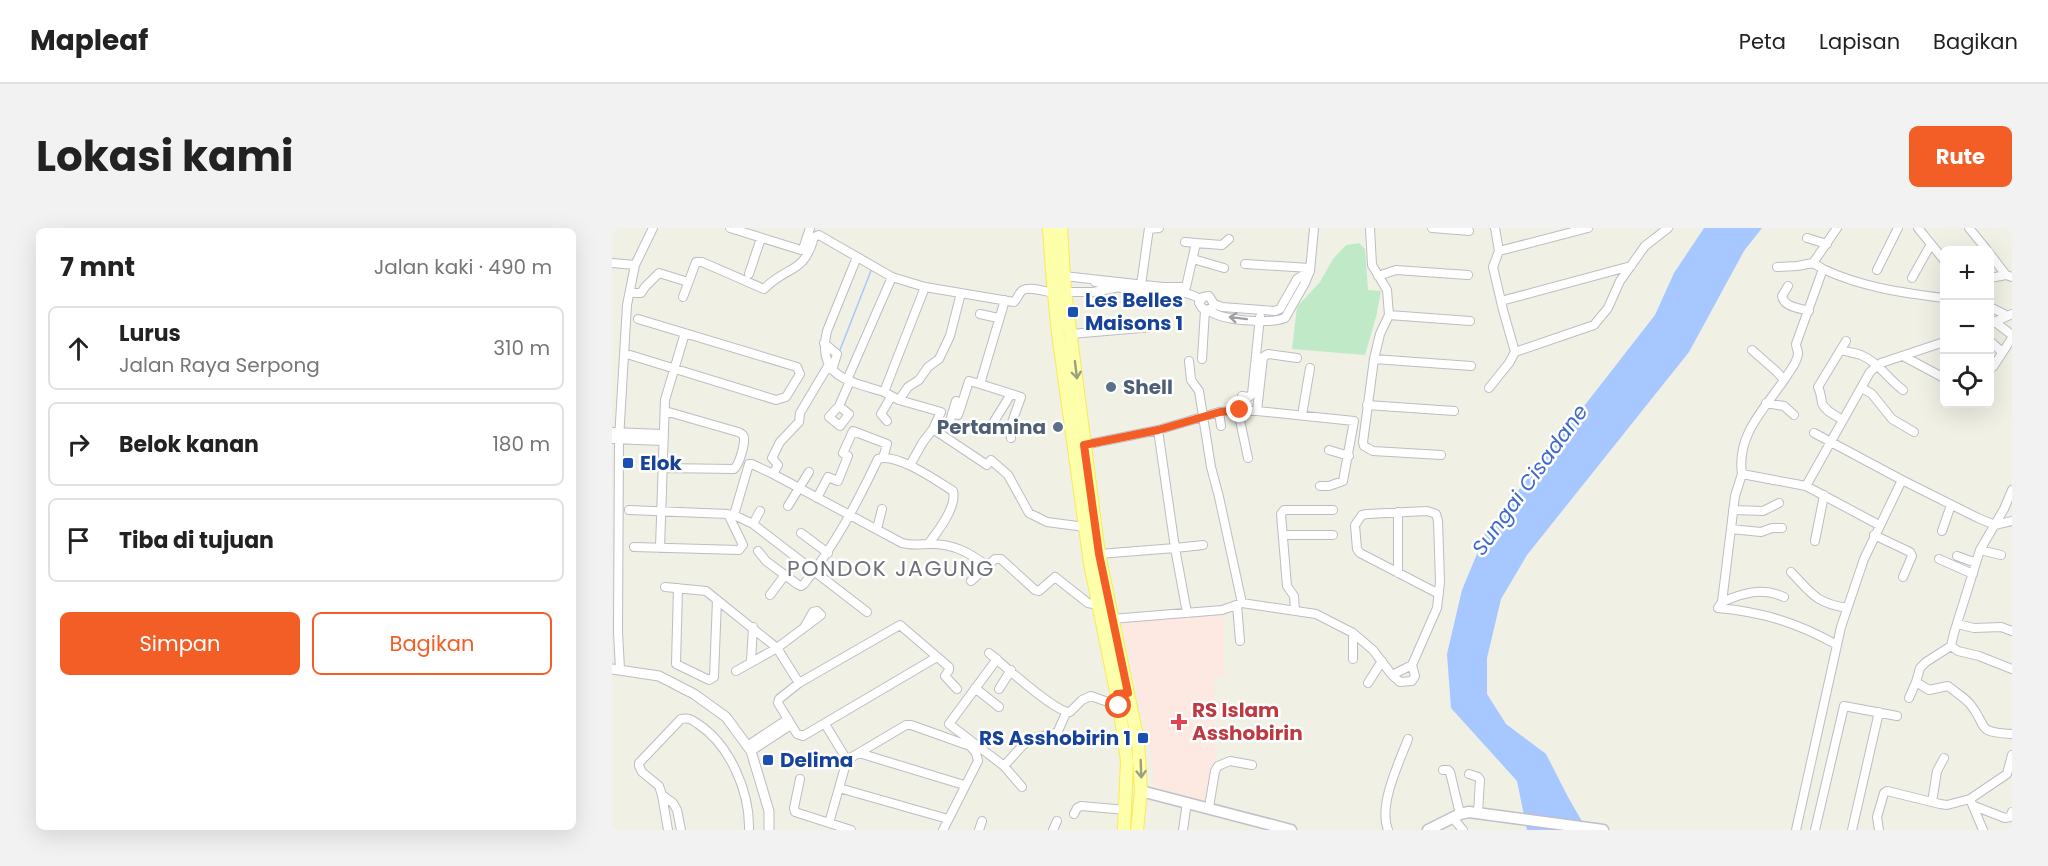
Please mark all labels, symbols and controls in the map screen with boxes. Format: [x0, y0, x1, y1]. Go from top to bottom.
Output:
text: Mapleaf [30, 21, 148, 60]
text: Peta [1739, 27, 1786, 56]
text: Lapisan [1819, 27, 1900, 56]
text: Bagikan [1933, 27, 2018, 56]
button: Rute [1909, 126, 2012, 187]
text: Lokasi kami [36, 127, 293, 186]
map controls [1940, 246, 1994, 408]
button: + [1940, 246, 1994, 300]
text: 7 mnt [60, 249, 135, 285]
text: Jalan kaki · 490 m [374, 253, 552, 281]
place label: Les Belles Maisons 1 [1085, 286, 1183, 337]
button: − [1940, 300, 1994, 354]
marker: Les Belles Maisons 1 [1066, 305, 1080, 319]
one-way arrow [1229, 312, 1249, 323]
text: Lurus [119, 318, 181, 349]
icon: ahead [62, 332, 95, 365]
text: 310 m [493, 334, 550, 362]
text: Jalan Raya Serpong [119, 351, 320, 379]
button: locate [1940, 354, 1994, 408]
one-way arrow [1071, 359, 1082, 379]
place label: Shell [1123, 373, 1173, 401]
marker: Shell [1104, 380, 1118, 394]
route end [1226, 396, 1252, 422]
water label: Sungai Cisadane [1465, 398, 1594, 561]
place label: Pertamina [937, 413, 1046, 441]
marker: Pertamina [1051, 420, 1065, 434]
icon: right [62, 428, 95, 461]
text: Belok kanan [119, 429, 259, 460]
text: 180 m [492, 430, 550, 458]
place label: Elok [640, 449, 682, 477]
marker: Elok [621, 456, 635, 470]
icon: arrive [62, 524, 95, 557]
text: Tiba di tujuan [119, 525, 274, 556]
district label: PONDOK JAGUNG [787, 553, 995, 584]
button: Simpan [60, 612, 300, 675]
button: Bagikan [312, 612, 552, 675]
route start [1105, 692, 1131, 718]
place label: RS Islam Asshobirin [1192, 696, 1303, 747]
marker: RS Islam Asshobirin [1170, 713, 1188, 731]
place label: RS Asshobirin 1 [979, 724, 1131, 752]
marker: RS Asshobirin 1 [1136, 731, 1150, 745]
place label: Delima [780, 746, 853, 774]
marker: Delima [761, 753, 775, 767]
one-way arrow [1135, 758, 1146, 778]

